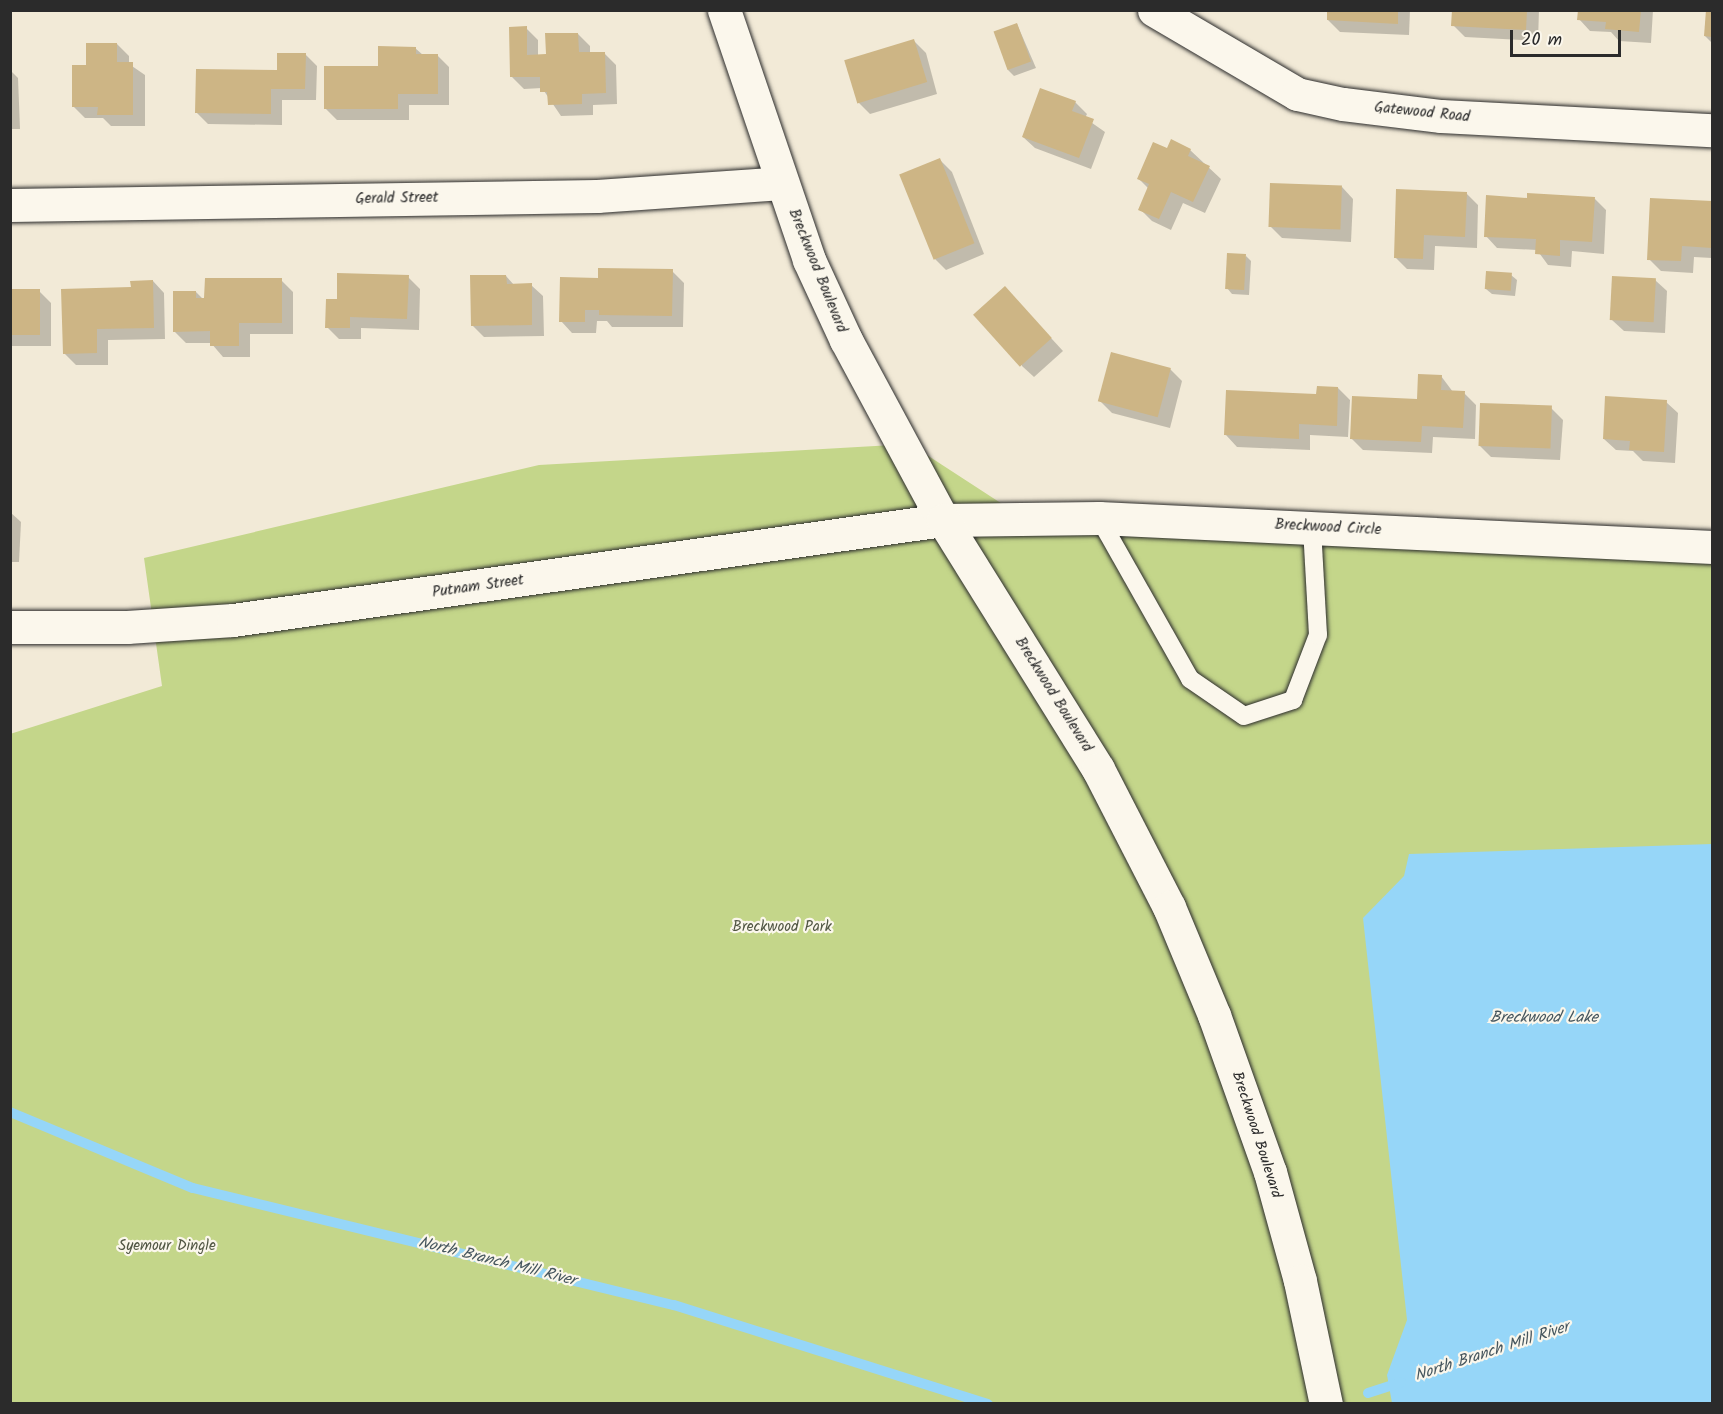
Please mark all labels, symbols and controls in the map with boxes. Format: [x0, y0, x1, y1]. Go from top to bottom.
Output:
scale bar [1513, 18, 1624, 56]
text: 20 m [1521, 26, 1562, 55]
street label: Gatewood Road [1373, 99, 1471, 127]
street label: Gerald Street [355, 189, 439, 209]
street label: Breckwood Boulevard [784, 206, 850, 336]
street label: Breckwood Circle [1274, 516, 1382, 540]
street label: Putnam Street [431, 572, 525, 602]
street label: Breckwood Boulevard [1010, 634, 1096, 756]
park label: Breckwood Park [732, 919, 832, 937]
water label: Breckwood Lake [1490, 1008, 1598, 1028]
street label: Breckwood Boulevard [1227, 1069, 1285, 1201]
water label: North Branch Mill River [416, 1233, 578, 1291]
park label: Syemour Dingle [118, 1238, 216, 1256]
water label: North Branch Mill River [1412, 1318, 1572, 1386]

